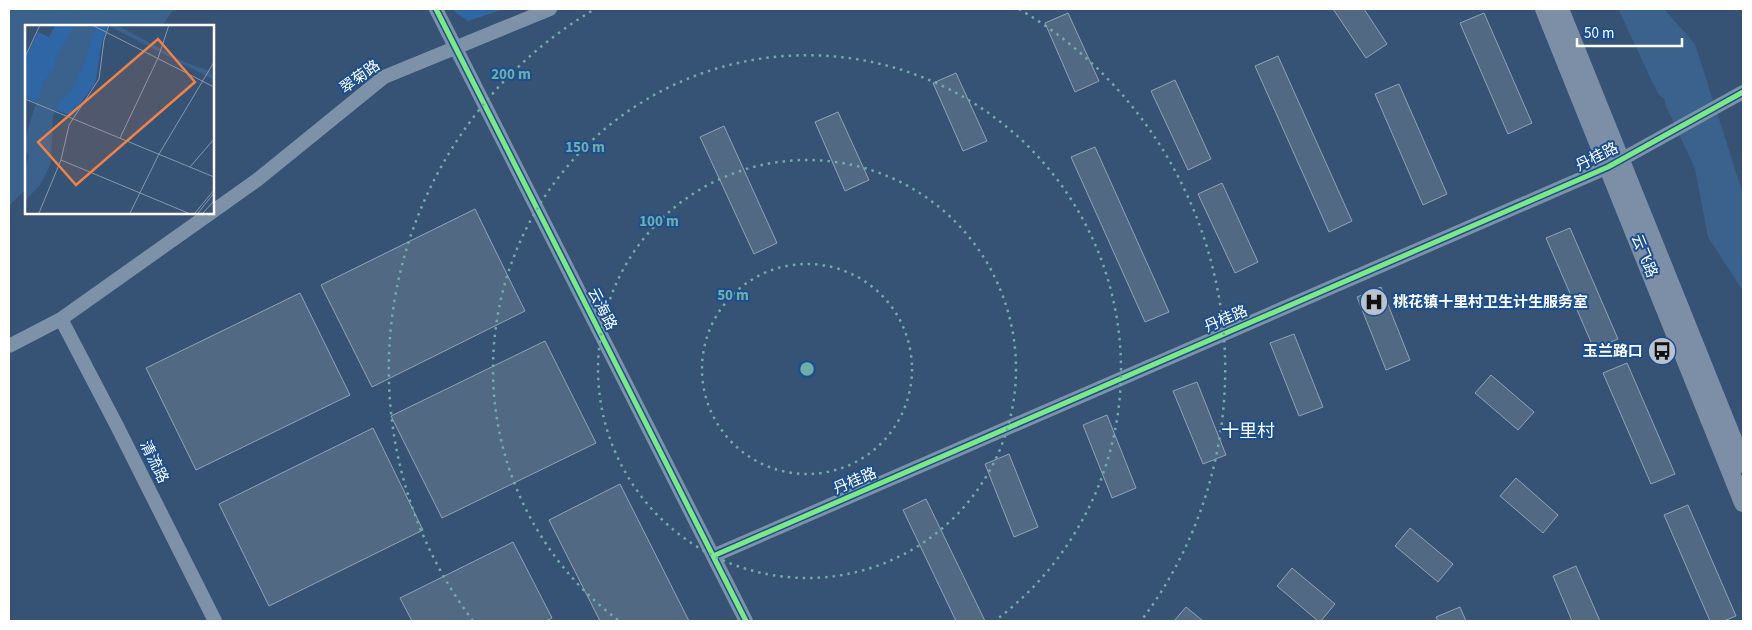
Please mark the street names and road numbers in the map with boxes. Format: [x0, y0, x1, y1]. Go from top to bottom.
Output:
street label: 翠菊路 [336, 55, 384, 99]
street label: 丹桂路 [1572, 138, 1622, 176]
street label: 云飞路 [1626, 231, 1662, 281]
street label: 云海路 [582, 284, 622, 334]
street label: 丹桂路 [1201, 301, 1251, 337]
street label: 清流路 [135, 437, 173, 487]
street label: 丹桂路 [830, 463, 880, 499]

